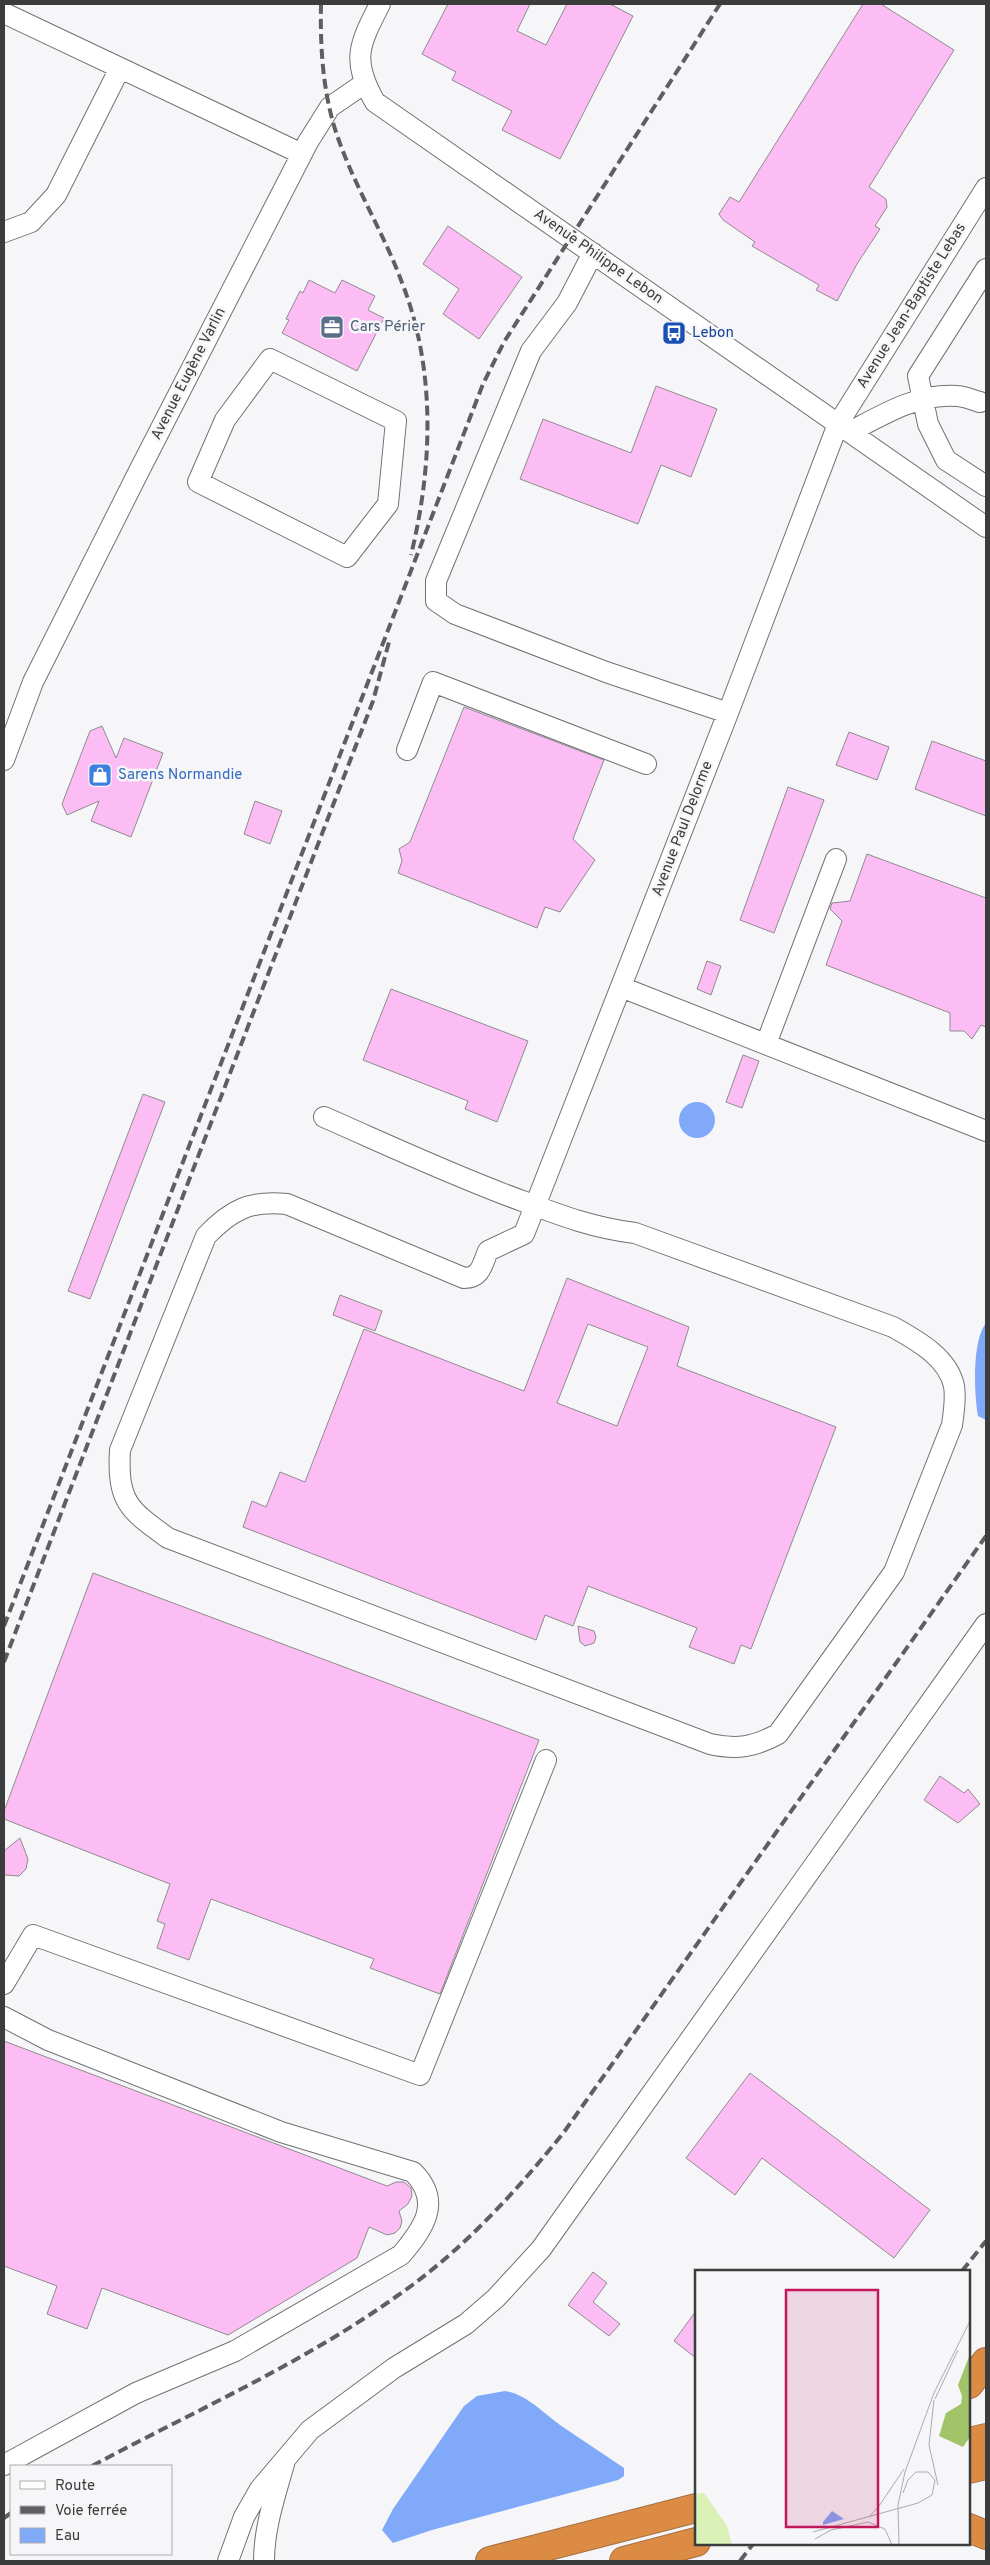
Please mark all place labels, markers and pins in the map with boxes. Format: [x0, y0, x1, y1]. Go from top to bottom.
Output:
office icon: Cars Périer [319, 314, 345, 340]
place label: Cars Périer [350, 318, 425, 337]
bus stop icon: Lebon [661, 320, 687, 346]
place label: Lebon [692, 324, 734, 343]
shop icon: Sarens Normandie [87, 762, 113, 788]
place label: Sarens Normandie [118, 766, 242, 785]

